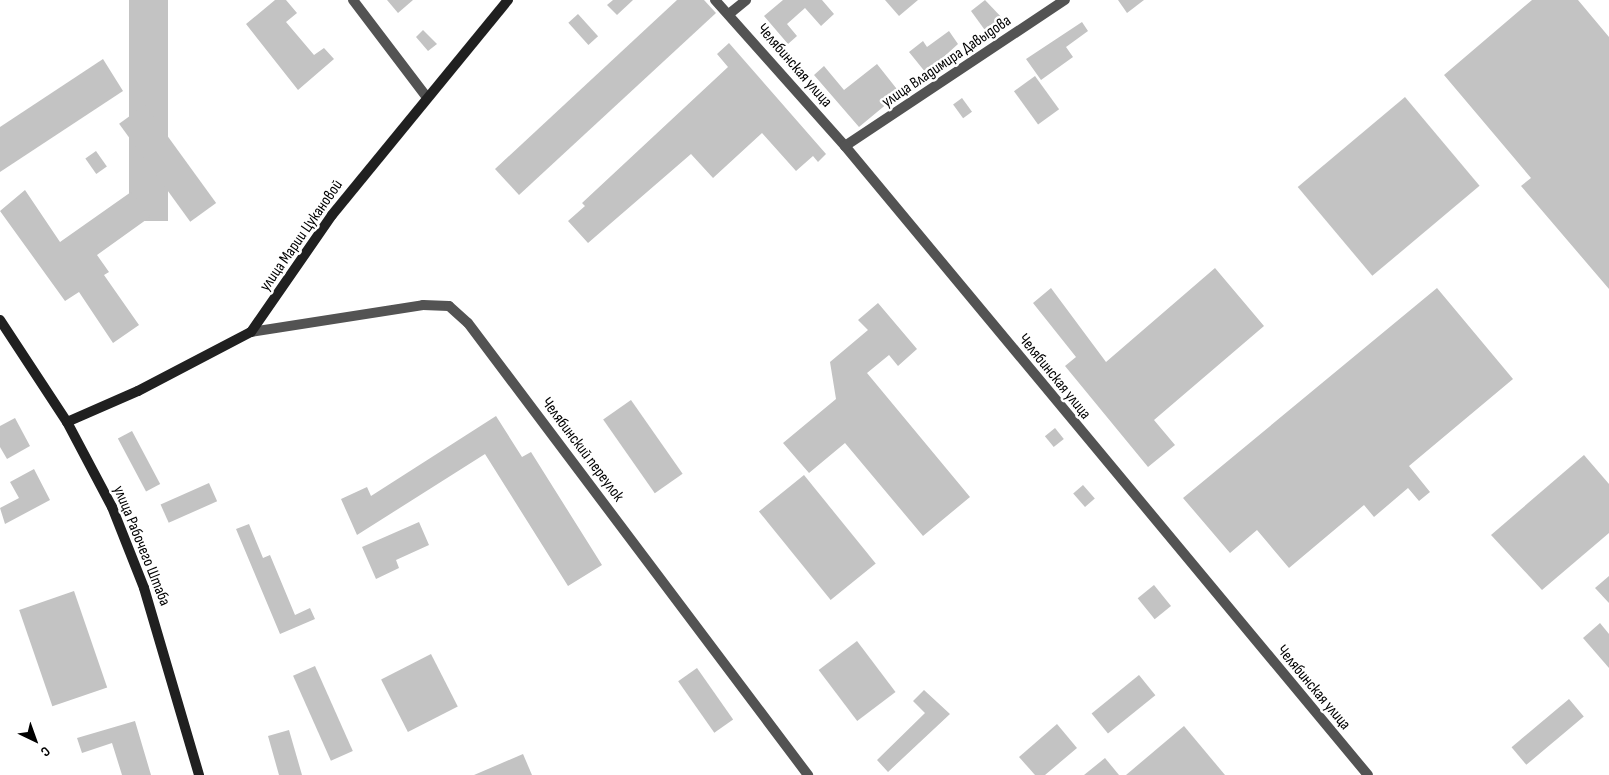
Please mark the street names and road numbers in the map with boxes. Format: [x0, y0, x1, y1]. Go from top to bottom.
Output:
street label: улица Владимира Давыдова [879, 12, 1015, 112]
street label: Челябинская улица [752, 20, 836, 112]
street label: улица Марии Цукановой [256, 177, 348, 295]
street label: Челябинская улица [1014, 330, 1094, 424]
street label: Челябинский переулок [537, 394, 627, 506]
street label: улица Рабочего Штаба [108, 483, 174, 609]
street label: Челябинская улица [1272, 642, 1354, 734]

